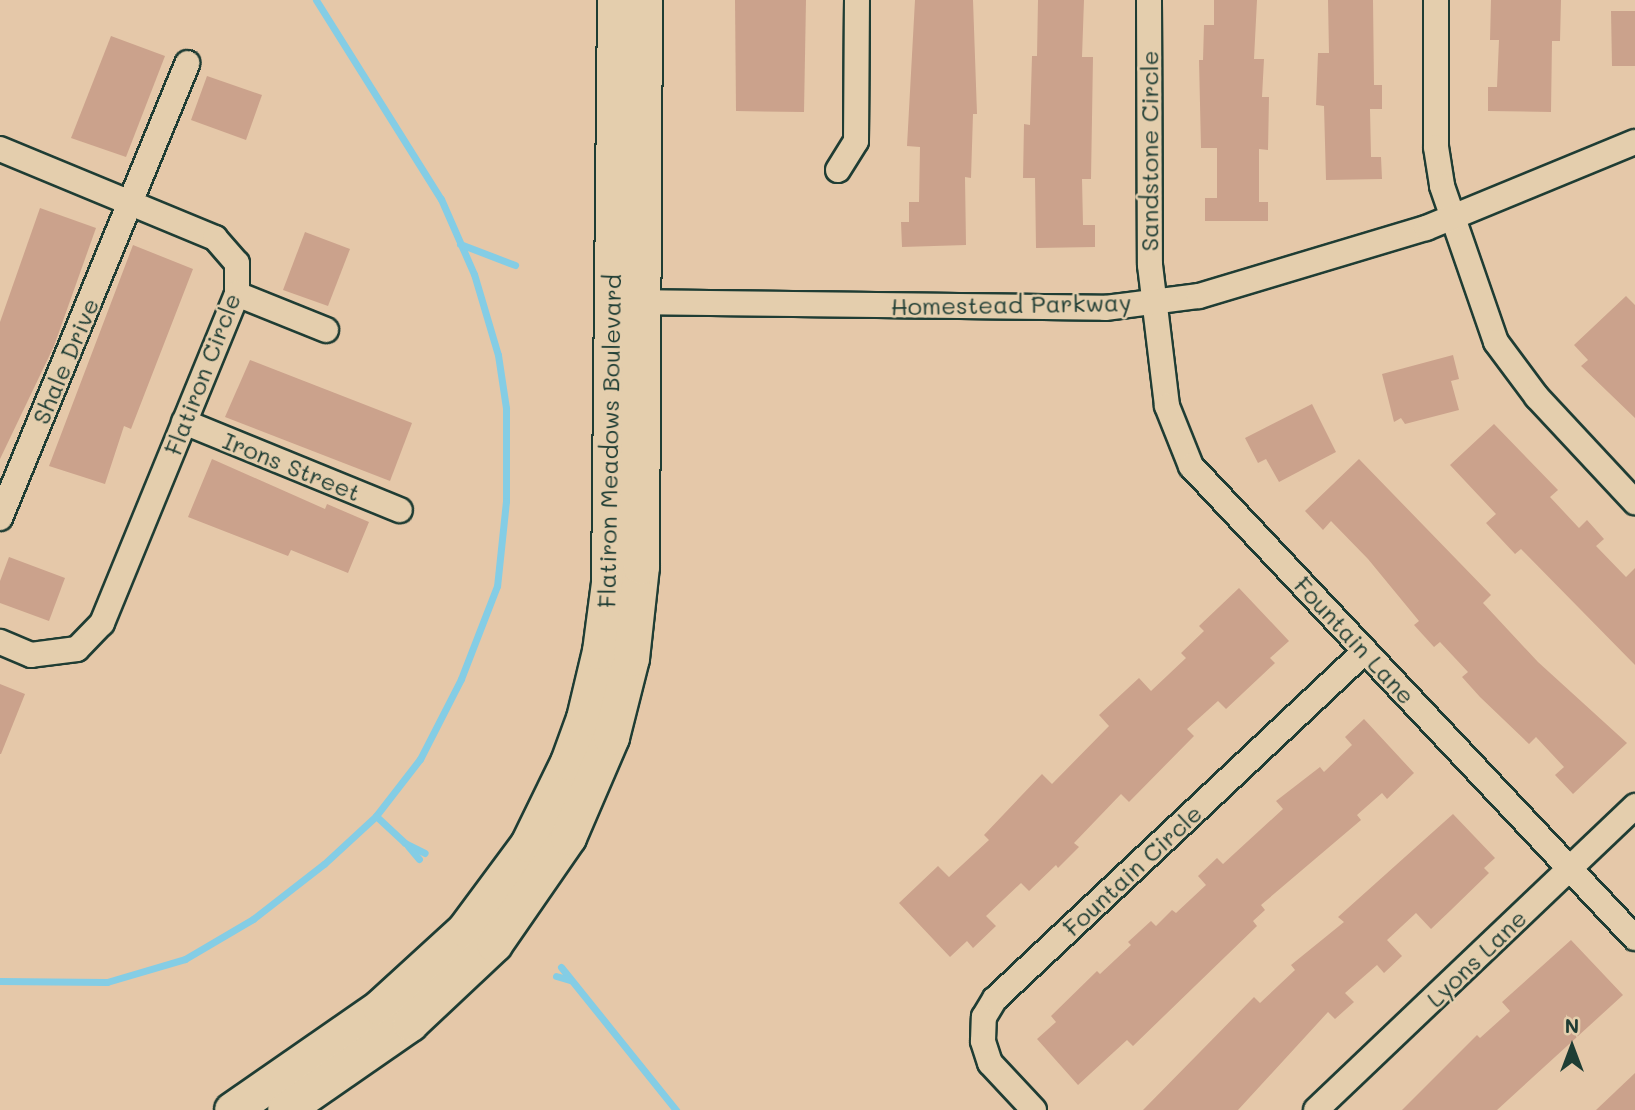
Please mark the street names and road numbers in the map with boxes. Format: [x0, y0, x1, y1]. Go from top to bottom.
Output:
street label: Sandstone Circle [1135, 51, 1163, 251]
street label: Flatiron Meadows Boulevard [592, 274, 626, 608]
street label: Homestead Parkway [890, 288, 1132, 320]
street label: Flatiron Circle [158, 289, 246, 459]
street label: Shale Drive [26, 294, 104, 428]
street label: Irons Street [219, 425, 365, 507]
street label: Fountain Lane [1289, 570, 1421, 710]
street label: Fountain Circle [1057, 798, 1207, 942]
street label: Lyons Lane [1420, 903, 1532, 1013]

